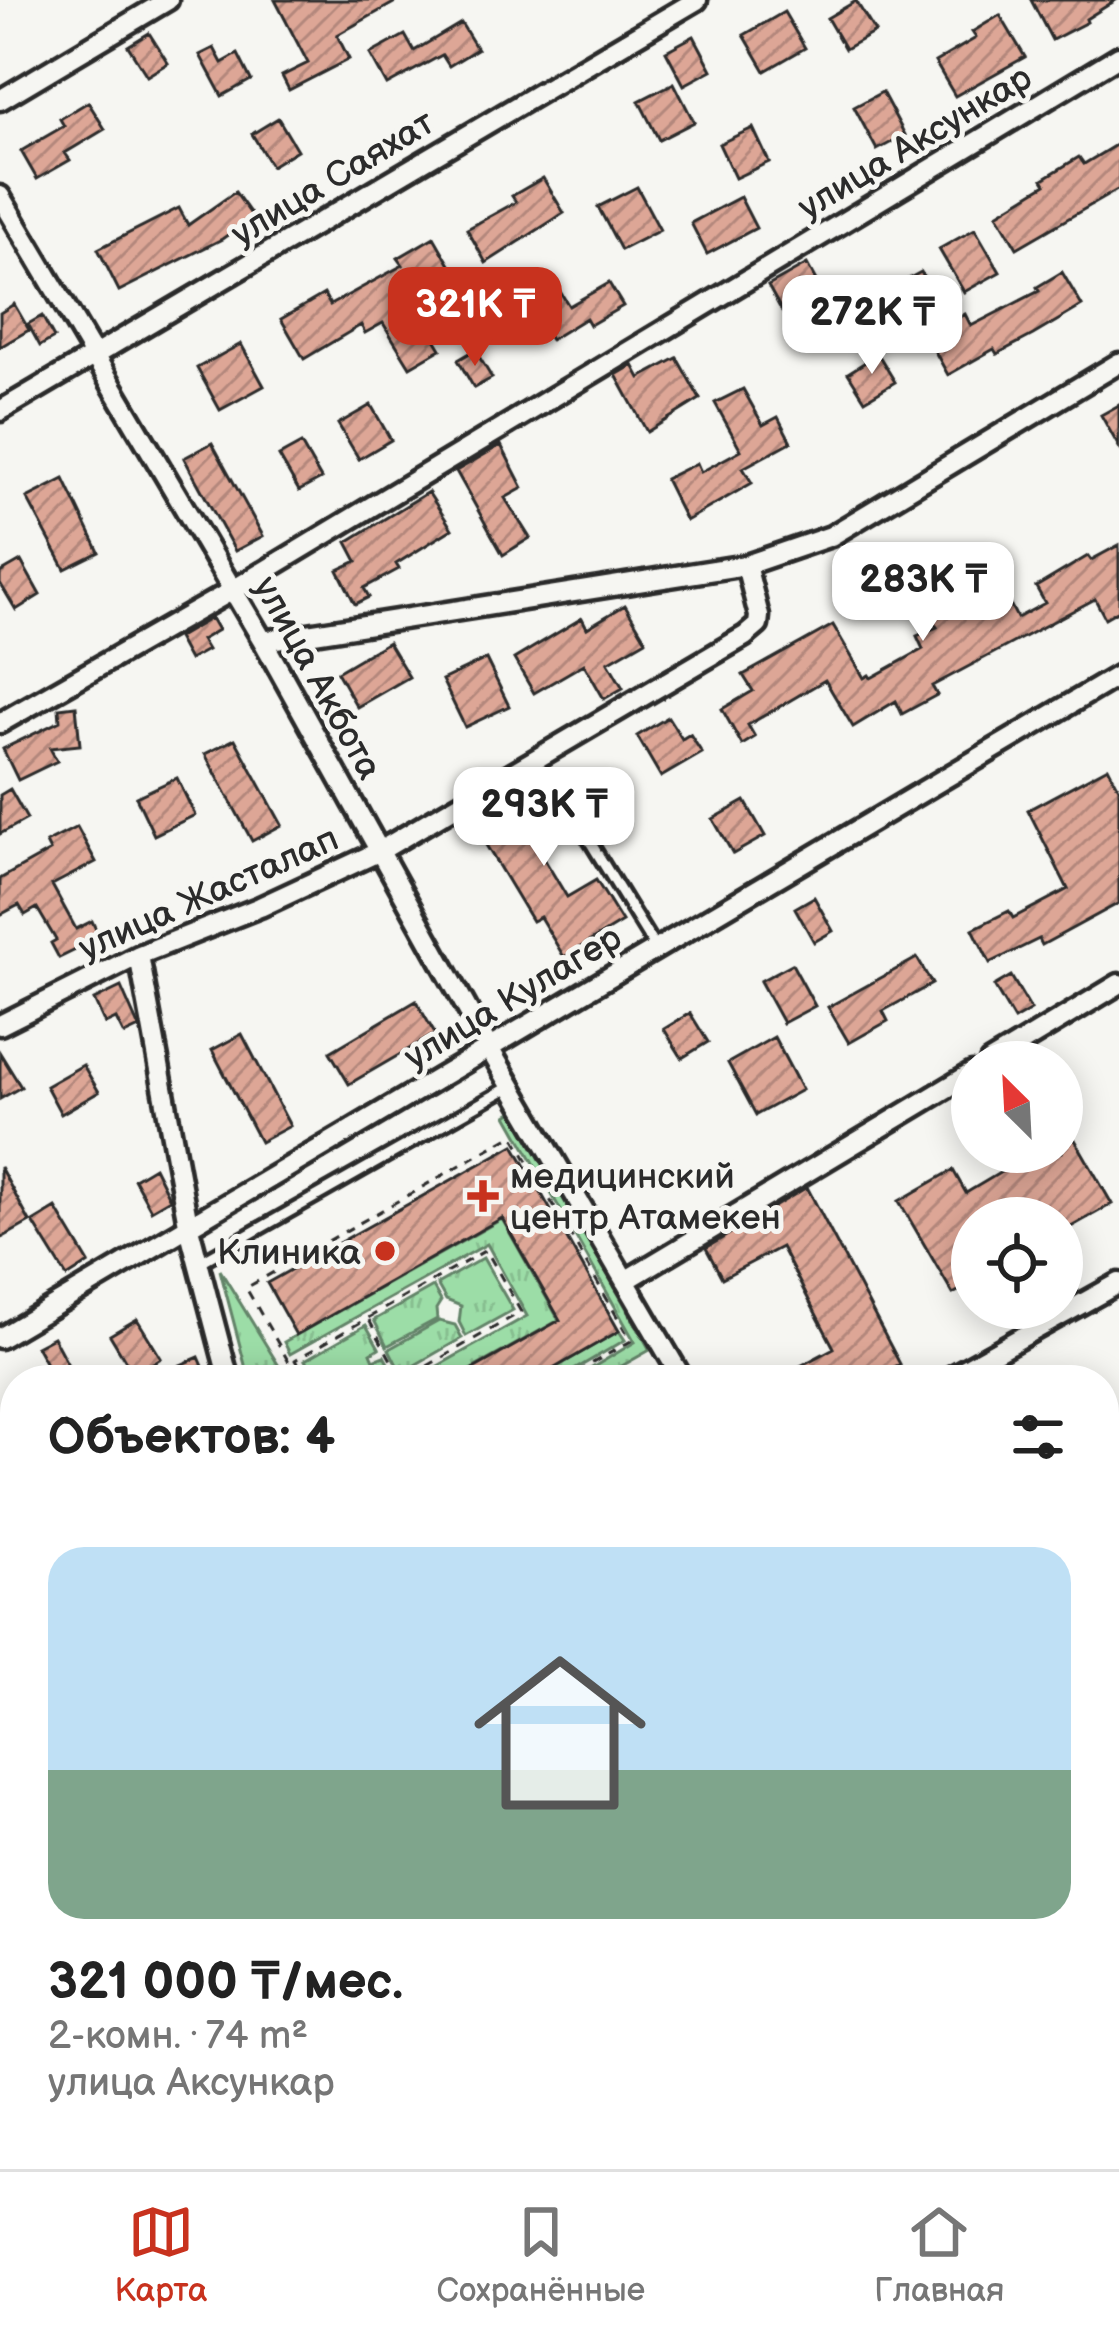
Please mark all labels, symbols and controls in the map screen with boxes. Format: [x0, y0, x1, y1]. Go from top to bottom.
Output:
street label: улица Аксункар [791, 57, 1040, 230]
street label: улица Саяхат [224, 102, 443, 257]
pin: 321K ₸ [377, 267, 573, 369]
pin: 272K ₸ [774, 275, 970, 377]
text: 321K ₸ [415, 282, 535, 329]
text: 272K ₸ [809, 290, 935, 337]
pin: 283K ₸ [825, 542, 1021, 644]
text: 283K ₸ [859, 557, 987, 604]
street label: улица Акбота [243, 569, 390, 787]
pin: 293K ₸ [446, 767, 642, 869]
text: 293K ₸ [480, 782, 608, 829]
street label: улица Жасталап [73, 818, 346, 971]
street label: улица Кулагер [397, 917, 629, 1080]
north arrow [951, 1041, 1083, 1173]
map controls [951, 1041, 1083, 1329]
place label: медицинский центр Атамекен [510, 1156, 781, 1240]
marker: медицинский центр Атамекен [467, 1180, 499, 1212]
button: locate [951, 1197, 1083, 1329]
place label: Клиника [217, 1232, 361, 1275]
marker: Клиника [372, 1238, 398, 1264]
icon: filters [1005, 1404, 1071, 1470]
text: Объектов: 4 [48, 1407, 335, 1468]
icon: home [452, 1625, 668, 1841]
text: 321 000 ₸/мес. [48, 1952, 403, 2013]
text: 2-комн. · 74 m² [48, 2013, 308, 2060]
text: улица Аксункар [48, 2060, 335, 2107]
tab: Карта [115, 2199, 207, 2311]
tab: Сохранённые [437, 2199, 645, 2311]
tab: Главная [874, 2199, 1004, 2311]

